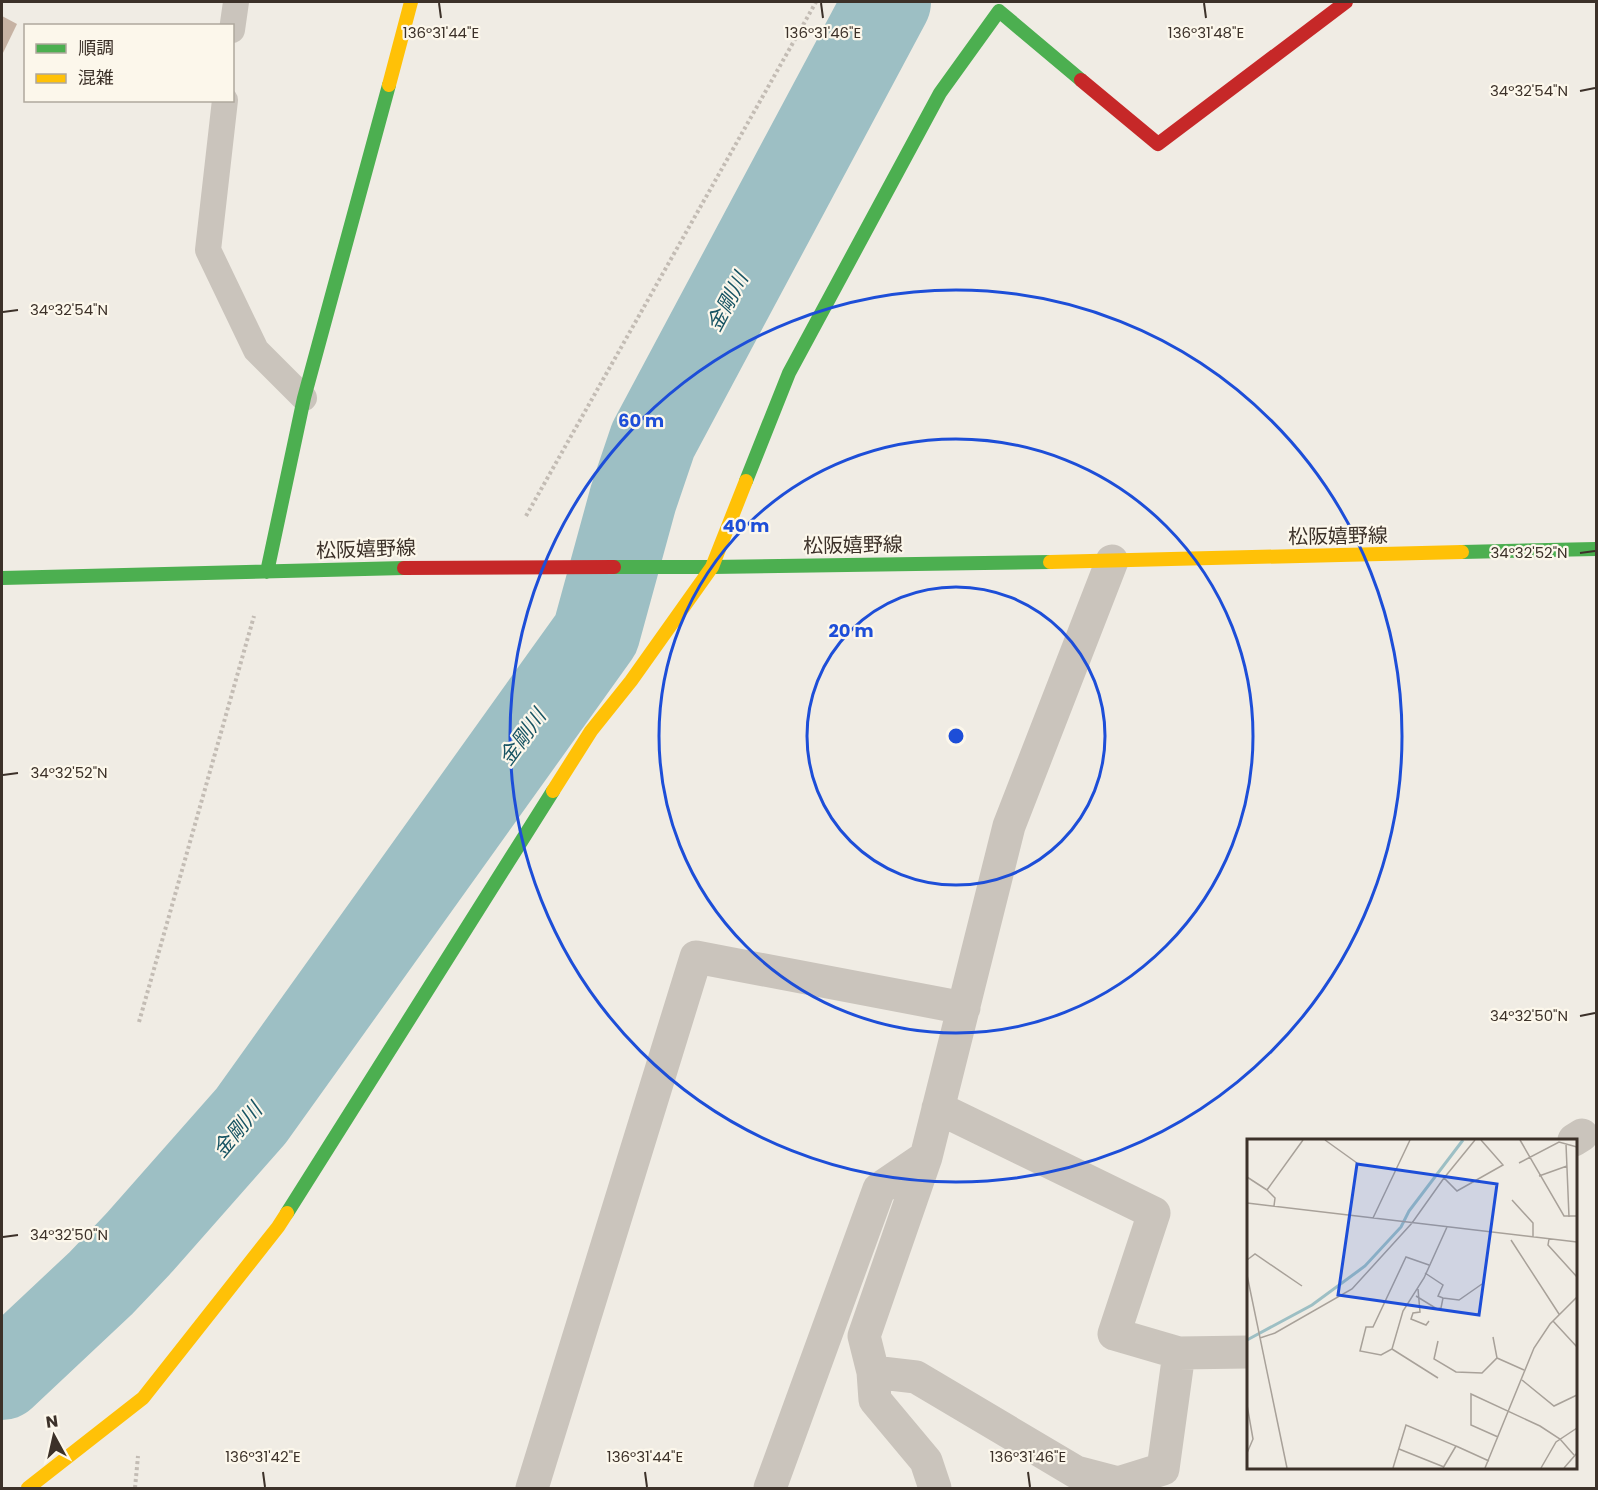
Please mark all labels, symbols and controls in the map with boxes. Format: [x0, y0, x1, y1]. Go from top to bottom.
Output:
text: 136°31'44"E [403, 22, 479, 43]
text: 136°31'46"E [785, 22, 861, 43]
text: 136°31'48"E [1168, 22, 1244, 43]
legend [24, 24, 234, 102]
text: 順調 [78, 35, 114, 60]
text: 混雑 [78, 65, 114, 90]
text: 34°32'54"N [1490, 80, 1568, 101]
water label: 金剛川 [699, 266, 756, 337]
text: 34°32'54"N [30, 299, 108, 320]
text: 60 m [618, 408, 664, 433]
text: 40 m [723, 513, 769, 538]
street label: 松阪嬉野線 [1288, 521, 1388, 551]
street label: 松阪嬉野線 [803, 530, 903, 560]
street label: 松阪嬉野線 [316, 533, 416, 565]
text: 34°32'52"N [1490, 542, 1568, 563]
text: 20 m [829, 618, 873, 643]
water label: 金剛川 [492, 701, 553, 771]
centre of rings [946, 726, 966, 746]
text: 34°32'52"N [30, 762, 108, 783]
text: 34°32'50"N [1490, 1005, 1568, 1026]
water label: 金剛川 [206, 1095, 270, 1163]
inset map [1247, 1139, 1577, 1469]
text: 34°32'50"N [30, 1224, 108, 1245]
north arrow [24, 1406, 84, 1466]
text: N [44, 1409, 60, 1434]
text: 136°31'42"E [225, 1446, 301, 1467]
text: 136°31'44"E [607, 1446, 683, 1467]
text: 136°31'46"E [990, 1446, 1066, 1467]

